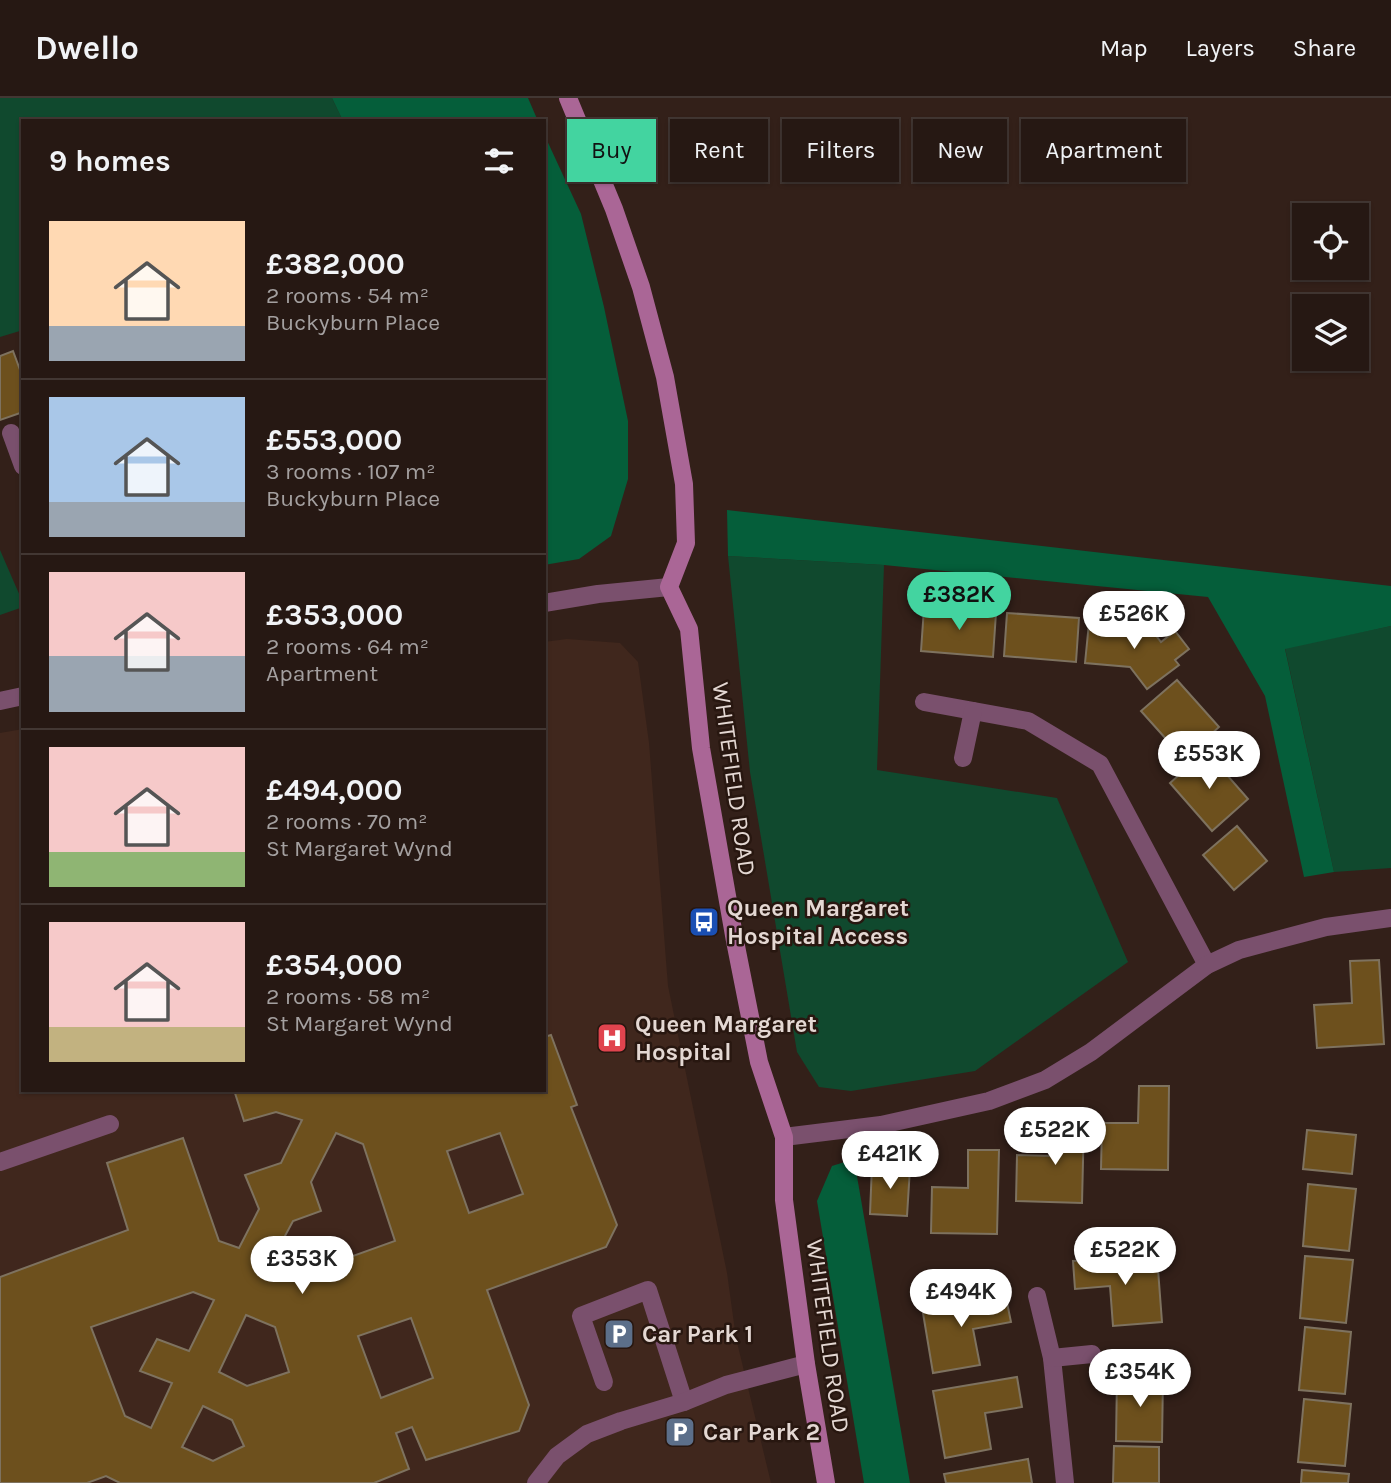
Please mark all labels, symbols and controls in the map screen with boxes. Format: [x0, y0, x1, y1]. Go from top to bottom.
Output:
text: Dwello [35, 29, 139, 67]
text: Map [1100, 34, 1148, 62]
text: Layers [1186, 34, 1255, 62]
text: Share [1293, 34, 1356, 62]
chip: Buy [567, 119, 656, 182]
chip: Rent [670, 119, 768, 182]
chip: Filters [782, 119, 899, 182]
chip: New [913, 119, 1007, 182]
chip: Apartment [1021, 119, 1186, 182]
icon: filters [480, 142, 518, 180]
text: 9 homes [49, 143, 171, 179]
map controls [1292, 203, 1369, 371]
button: locate [1292, 203, 1369, 280]
text: £382,000 [266, 246, 405, 282]
icon: home [105, 249, 189, 333]
text: 2 rooms · 54 m² [266, 282, 429, 309]
button: layers [1292, 294, 1369, 371]
text: Buckyburn Place [266, 309, 440, 336]
text: £553,000 [266, 422, 402, 458]
icon: home [105, 425, 189, 509]
text: 3 rooms · 107 m² [266, 458, 435, 485]
text: Buckyburn Place [266, 485, 440, 512]
pin: £382K [910, 573, 1008, 632]
text: £382K [923, 581, 995, 608]
pin: £526K [1085, 592, 1183, 651]
text: £353,000 [266, 597, 403, 633]
icon: home [105, 600, 189, 684]
text: £526K [1099, 600, 1169, 627]
text: 2 rooms · 64 m² [266, 633, 429, 660]
text: Apartment [266, 660, 378, 687]
street label: WHITEFIELD ROAD [707, 680, 761, 878]
pin: £553K [1160, 732, 1258, 791]
text: £553K [1174, 740, 1244, 767]
text: £494,000 [266, 772, 403, 808]
icon: home [105, 775, 189, 859]
text: 2 rooms · 70 m² [266, 808, 428, 835]
text: St Margaret Wynd [266, 835, 453, 862]
place label: Queen Margaret Hospital Access [727, 894, 909, 950]
bus stop icon: Queen Margaret Hospital Access [687, 905, 721, 939]
text: £354,000 [266, 947, 403, 983]
icon: home [105, 950, 189, 1034]
text: 2 rooms · 58 m² [266, 983, 430, 1010]
text: St Margaret Wynd [266, 1010, 453, 1037]
place label: Queen Margaret Hospital [635, 1010, 817, 1066]
hospital icon: Queen Margaret Hospital [595, 1021, 629, 1055]
pin: £522K [1006, 1108, 1104, 1167]
text: £522K [1020, 1116, 1090, 1143]
pin: £421K [841, 1132, 939, 1191]
text: £421K [858, 1140, 922, 1167]
pin: £522K [1076, 1228, 1174, 1287]
pin: £353K [253, 1236, 351, 1296]
text: £522K [1090, 1236, 1160, 1263]
street label: WHITEFIELD ROAD [801, 1237, 855, 1435]
text: £353K [267, 1245, 337, 1272]
pin: £494K [912, 1270, 1010, 1329]
text: £494K [926, 1278, 996, 1305]
parking icon: Car Park 1 [602, 1317, 636, 1351]
place label: Car Park 1 [642, 1320, 753, 1348]
pin: £354K [1091, 1350, 1189, 1409]
text: £354K [1105, 1358, 1175, 1385]
parking icon: Car Park 2 [663, 1415, 697, 1449]
place label: Car Park 2 [703, 1418, 820, 1446]

